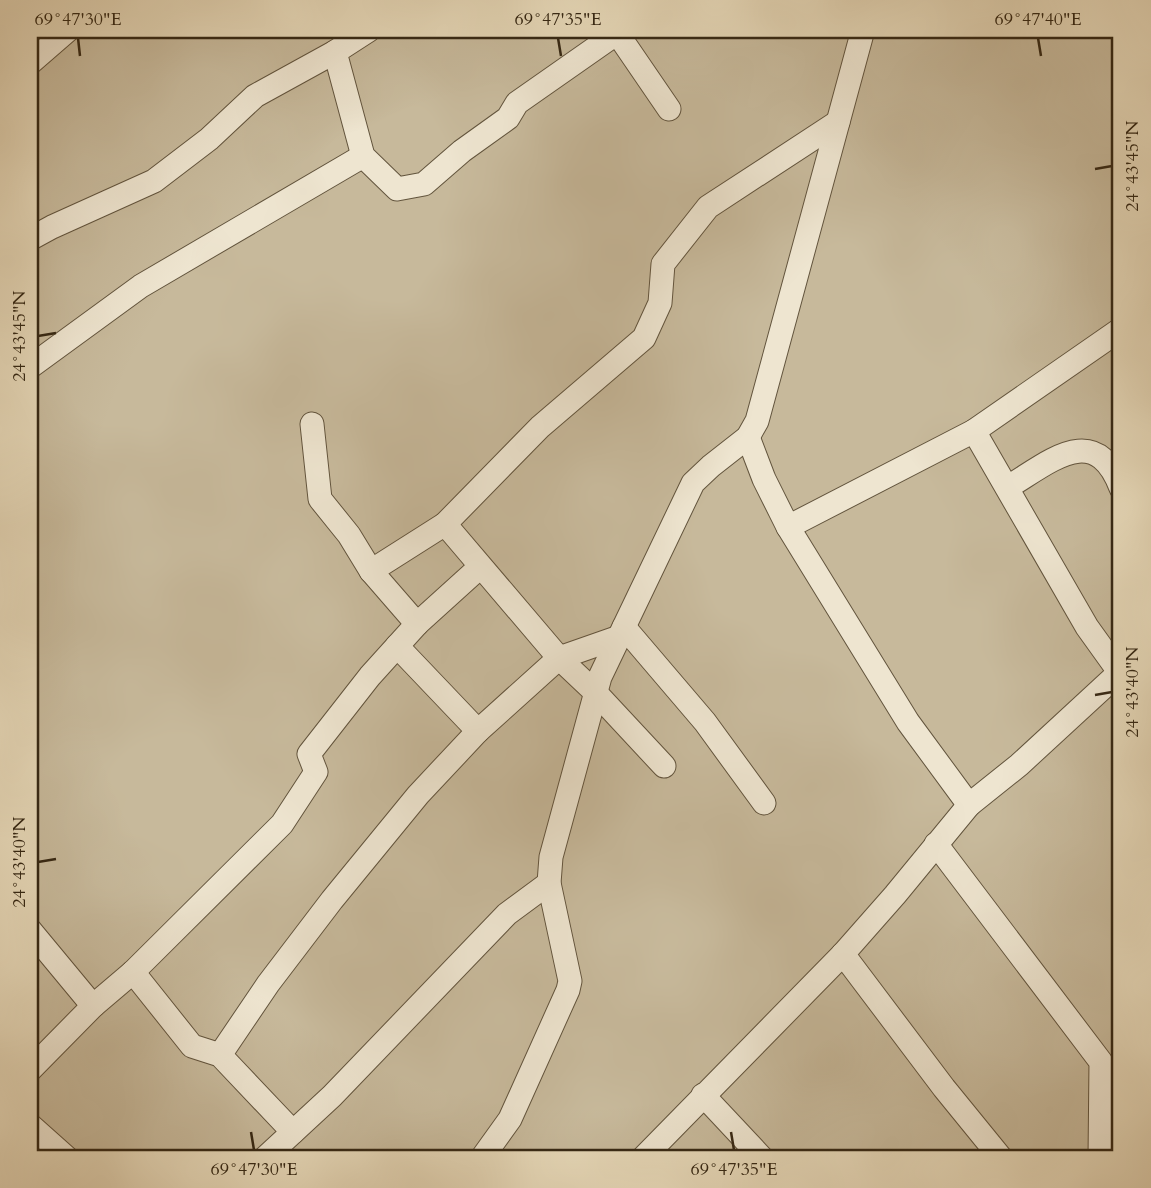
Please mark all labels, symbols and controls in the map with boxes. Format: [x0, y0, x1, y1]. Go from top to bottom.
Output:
text: 69°47'30"E [34, 7, 122, 32]
text: 69°47'35"E [514, 7, 602, 32]
text: 69°47'40"E [994, 7, 1082, 32]
text: 24°43'45"N [1120, 120, 1145, 212]
text: 24°43'45"N [7, 290, 32, 382]
text: 24°43'40"N [1120, 646, 1145, 738]
text: 24°43'40"N [7, 816, 32, 908]
text: 69°47'30"E [210, 1157, 298, 1182]
text: 69°47'35"E [690, 1157, 778, 1182]

